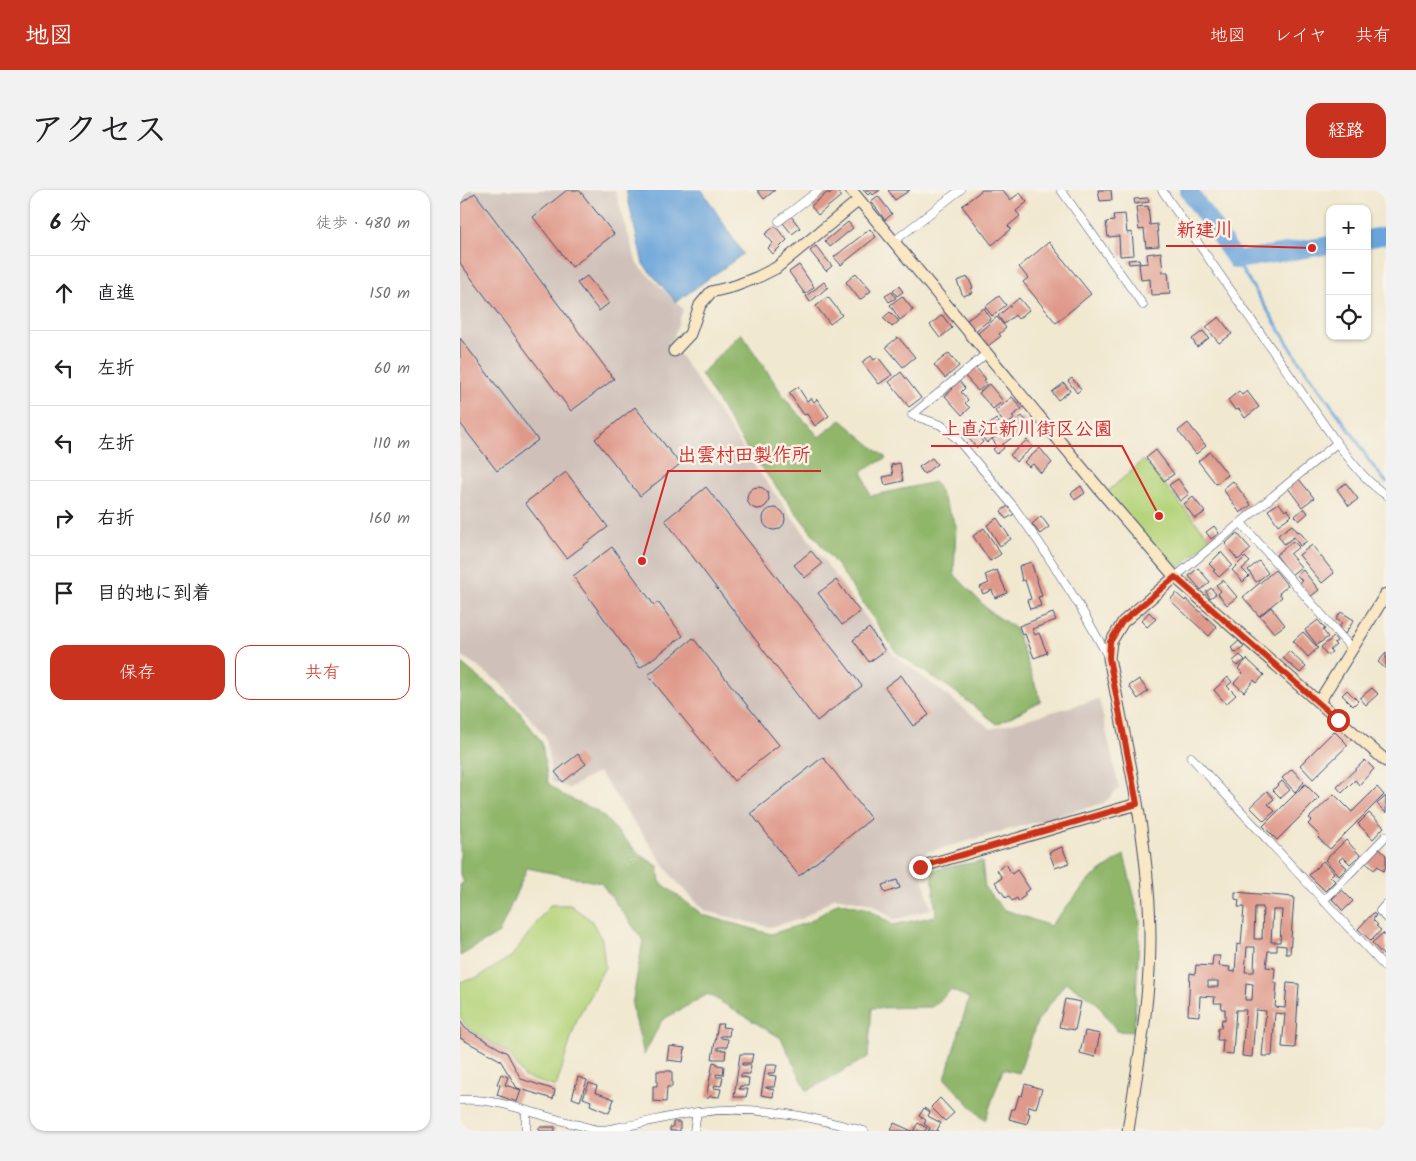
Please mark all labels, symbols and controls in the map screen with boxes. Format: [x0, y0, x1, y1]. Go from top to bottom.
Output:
text: 地図 [25, 17, 73, 56]
text: 地図 [1210, 22, 1246, 51]
text: レイヤ [1274, 22, 1327, 51]
text: 共有 [1355, 22, 1391, 51]
button: 経路 [1306, 103, 1386, 158]
text: アクセス [30, 104, 168, 160]
map controls [1326, 205, 1371, 340]
button: + [1326, 205, 1371, 250]
text: 6 分 [50, 207, 90, 240]
text: 徒歩 · 480 m [316, 211, 410, 236]
callout: 新建川 [1166, 212, 1243, 246]
text: 新建川 [1176, 216, 1234, 246]
button: − [1326, 250, 1371, 295]
icon: ahead [50, 279, 78, 307]
text: 直進 [97, 279, 135, 309]
text: 150 m [369, 281, 410, 306]
button: locate [1326, 295, 1371, 340]
icon: left [50, 354, 78, 382]
text: 左折 [97, 354, 135, 384]
text: 60 m [374, 356, 410, 381]
callout: 上直江新川街区公園 [931, 412, 1122, 446]
text: 上直江新川街区公園 [941, 415, 1113, 445]
icon: left [50, 429, 78, 457]
text: 左折 [97, 429, 135, 459]
text: 110 m [373, 431, 410, 456]
callout: 出雲村田製作所 [668, 437, 821, 471]
text: 出雲村田製作所 [677, 441, 811, 471]
icon: right [50, 504, 78, 532]
text: 右折 [97, 504, 135, 534]
text: 160 m [369, 506, 410, 531]
icon: arrive [50, 579, 78, 607]
text: 目的地に到着 [97, 579, 211, 609]
button: 保存 [50, 645, 225, 700]
button: 共有 [235, 645, 410, 700]
route start [1327, 709, 1350, 732]
route end [909, 856, 932, 879]

